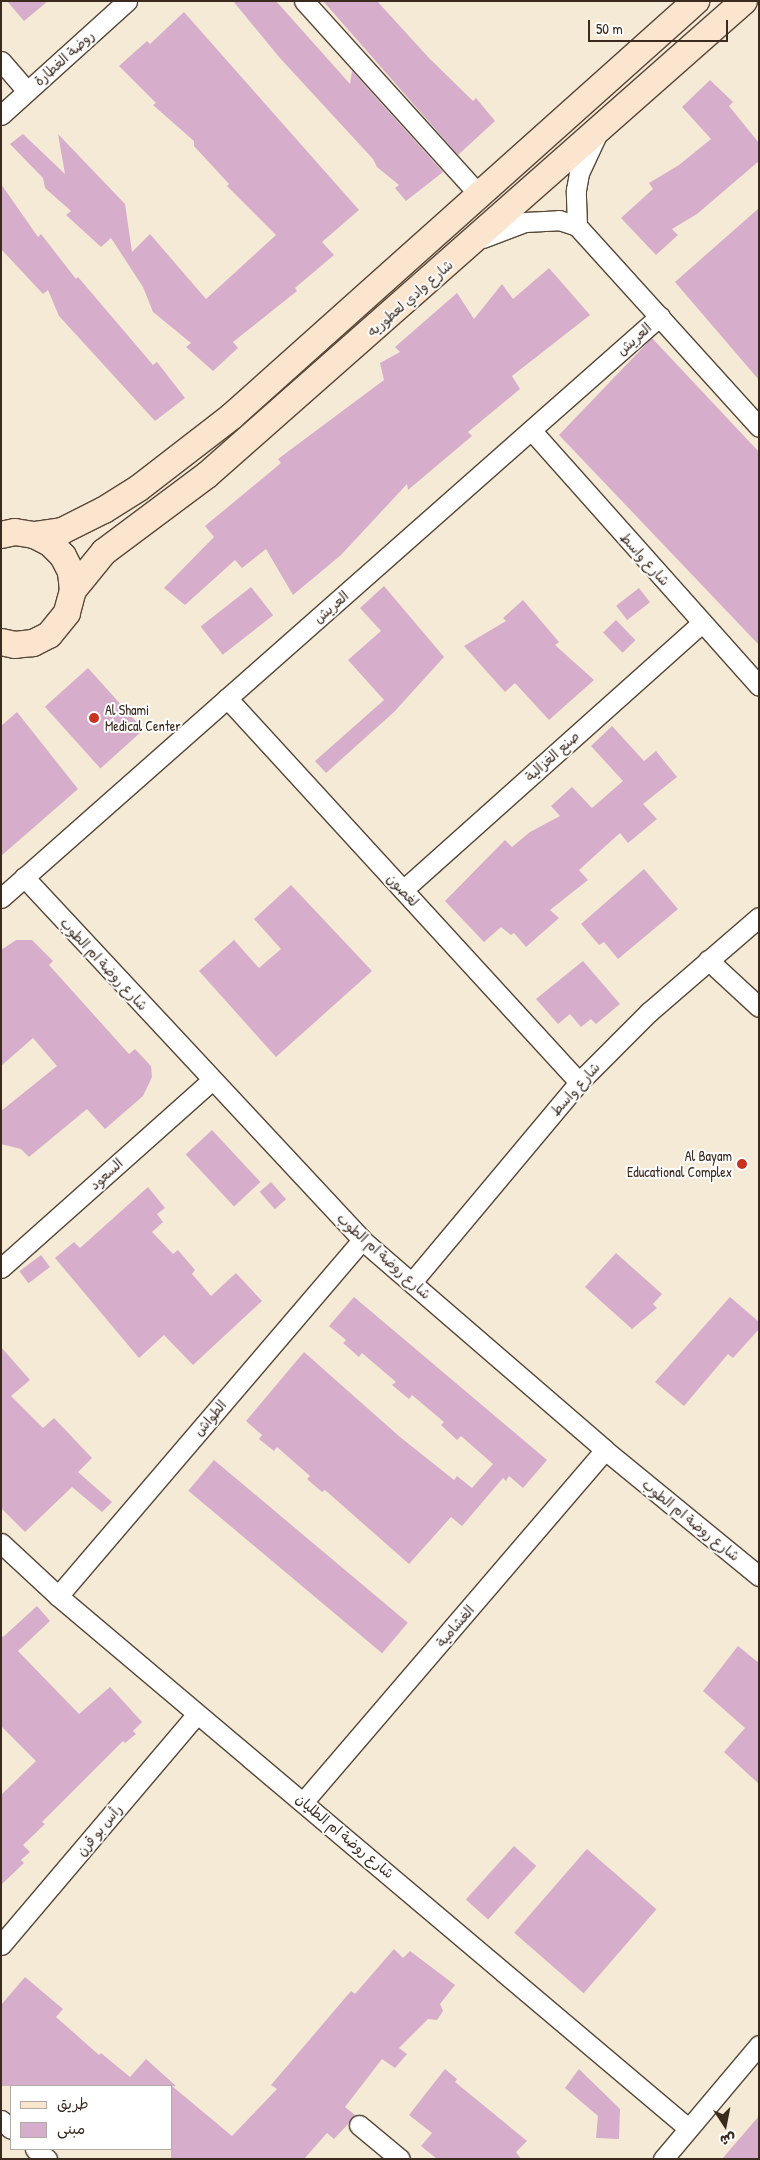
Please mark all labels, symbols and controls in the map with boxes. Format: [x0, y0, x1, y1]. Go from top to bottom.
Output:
scale bar [590, 10, 730, 42]
text: 50 m [596, 18, 623, 39]
street label: روضة الغطارة [31, 27, 97, 89]
street label: شارع وادي لعطوريه [364, 256, 456, 340]
street label: العريش [613, 319, 655, 359]
street label: شارع واسط [617, 529, 673, 589]
street label: العريش [310, 587, 352, 627]
place label: Al Shami Medical Center [105, 702, 181, 734]
marker: Al Shami Medical Center [87, 711, 101, 725]
street label: صنع الغزالية [521, 727, 583, 785]
street label: لغصون [384, 870, 422, 910]
street label: شارع روضة ام الطوب [57, 914, 151, 1014]
street label: شارع واسط [547, 1059, 603, 1119]
place label: Al Bayam Educational Complex [627, 1148, 732, 1180]
street label: السعود [86, 1155, 126, 1193]
marker: Al Bayam Educational Complex [736, 1158, 748, 1170]
street label: شارع روضة ام الطوب [334, 1209, 434, 1303]
street label: الطواش [190, 1397, 230, 1439]
street label: شارع روضة ام الطوب [639, 1476, 743, 1564]
street label: الغشامية [432, 1602, 478, 1650]
street label: شارع روضة ام الطليان [292, 1790, 398, 1882]
street label: رأس بو قرن [73, 1801, 125, 1859]
legend [10, 2085, 172, 2150]
text: طريق [57, 2093, 89, 2114]
north arrow [700, 2100, 750, 2150]
text: مبنى [57, 2118, 85, 2139]
text: ش [719, 2129, 737, 2151]

